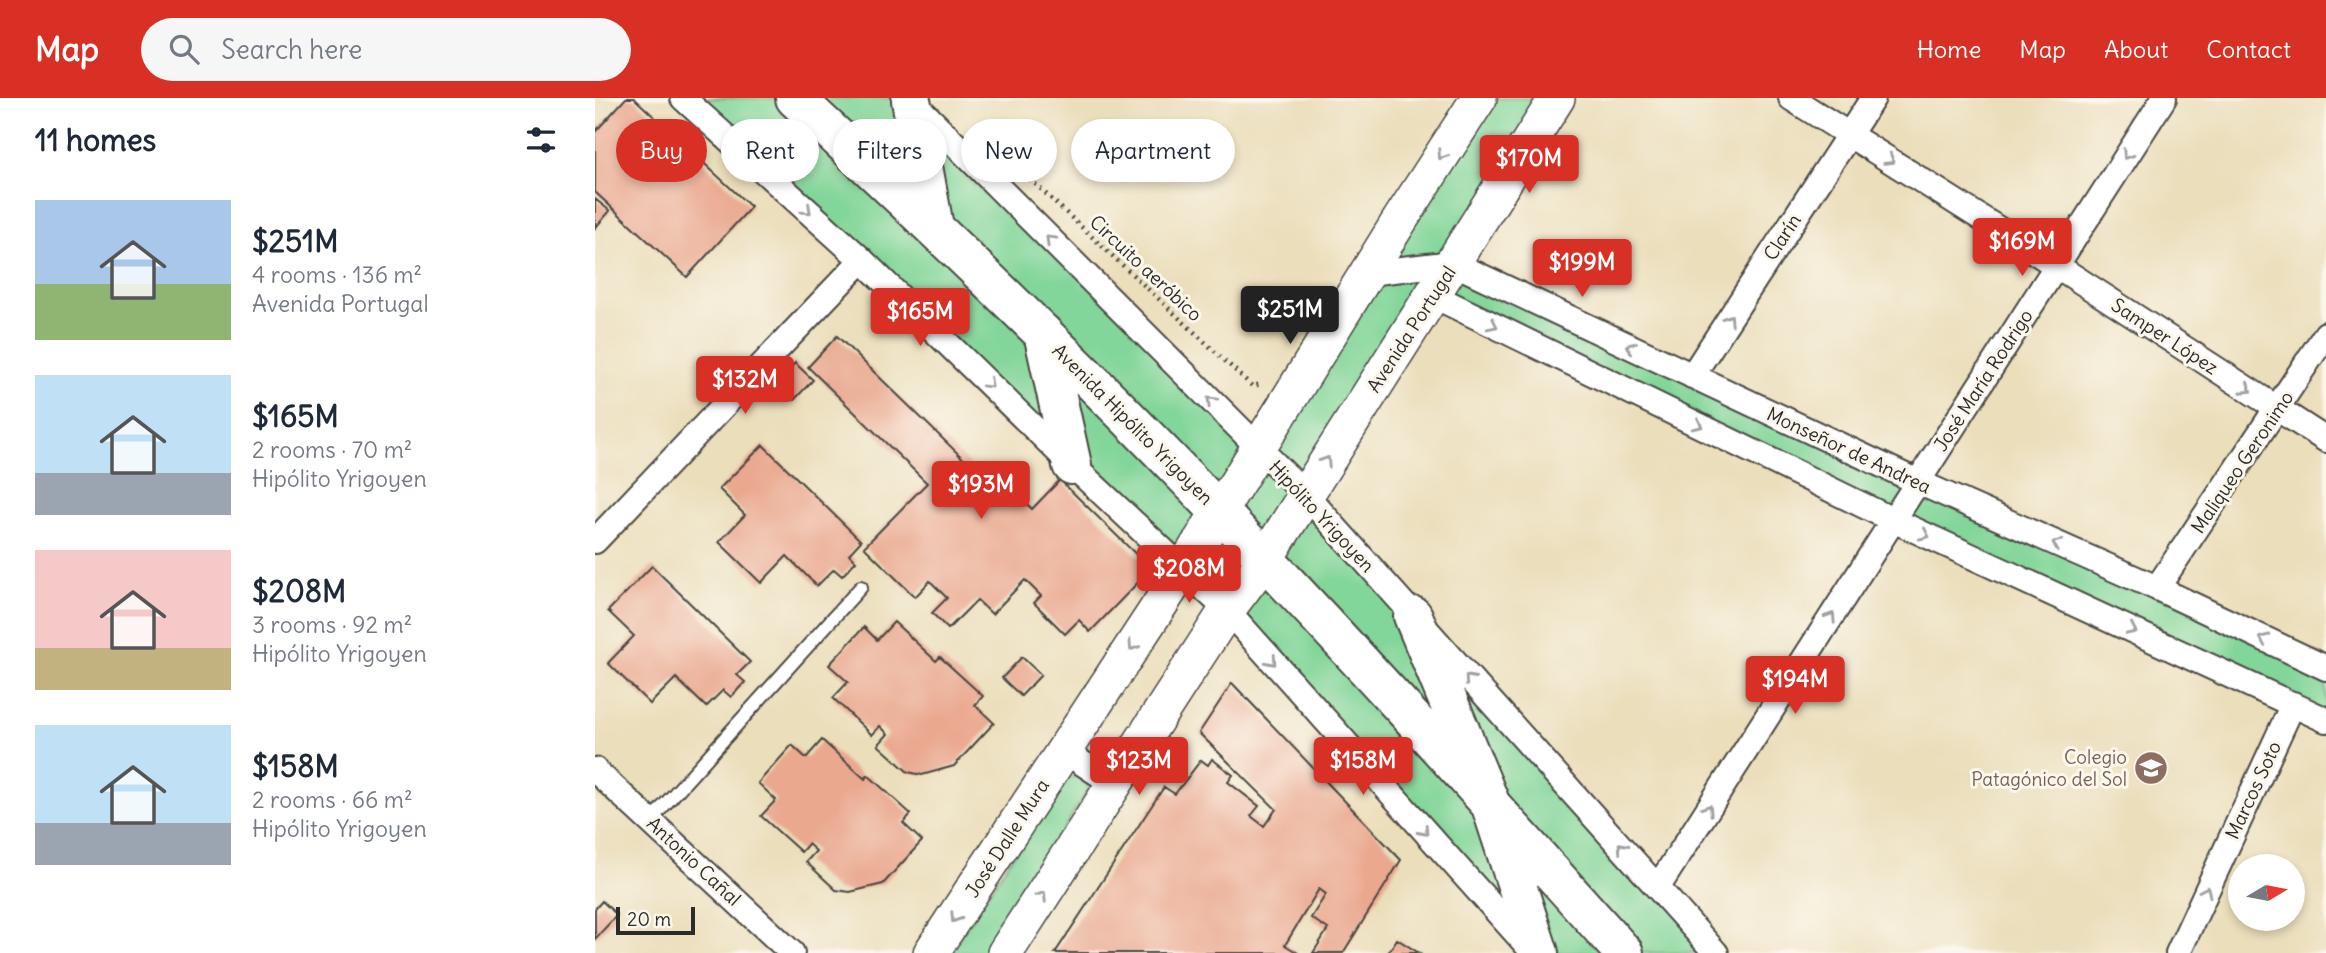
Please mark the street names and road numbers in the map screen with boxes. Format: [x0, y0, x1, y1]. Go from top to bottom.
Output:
street label: Clarín [1758, 209, 1806, 265]
street label: Circuito aeróbico [1085, 210, 1207, 326]
street label: Avenida Portugal [1361, 261, 1461, 397]
street label: Samper López [2107, 293, 2223, 379]
street label: José María Rodrigo [1928, 305, 2038, 455]
street label: Avenida Hipólito Yrigoyen [1048, 339, 1218, 509]
street label: Maliqueo Geronimo [2186, 386, 2298, 538]
street label: Monseñor de Andrea [1763, 401, 1935, 499]
street label: Hipólito Yrigoyen [1264, 455, 1380, 577]
street label: Marcos Soto [2220, 737, 2286, 843]
street label: José Dalle Mura [960, 774, 1054, 902]
street label: Antonio Cañal [642, 811, 746, 911]

